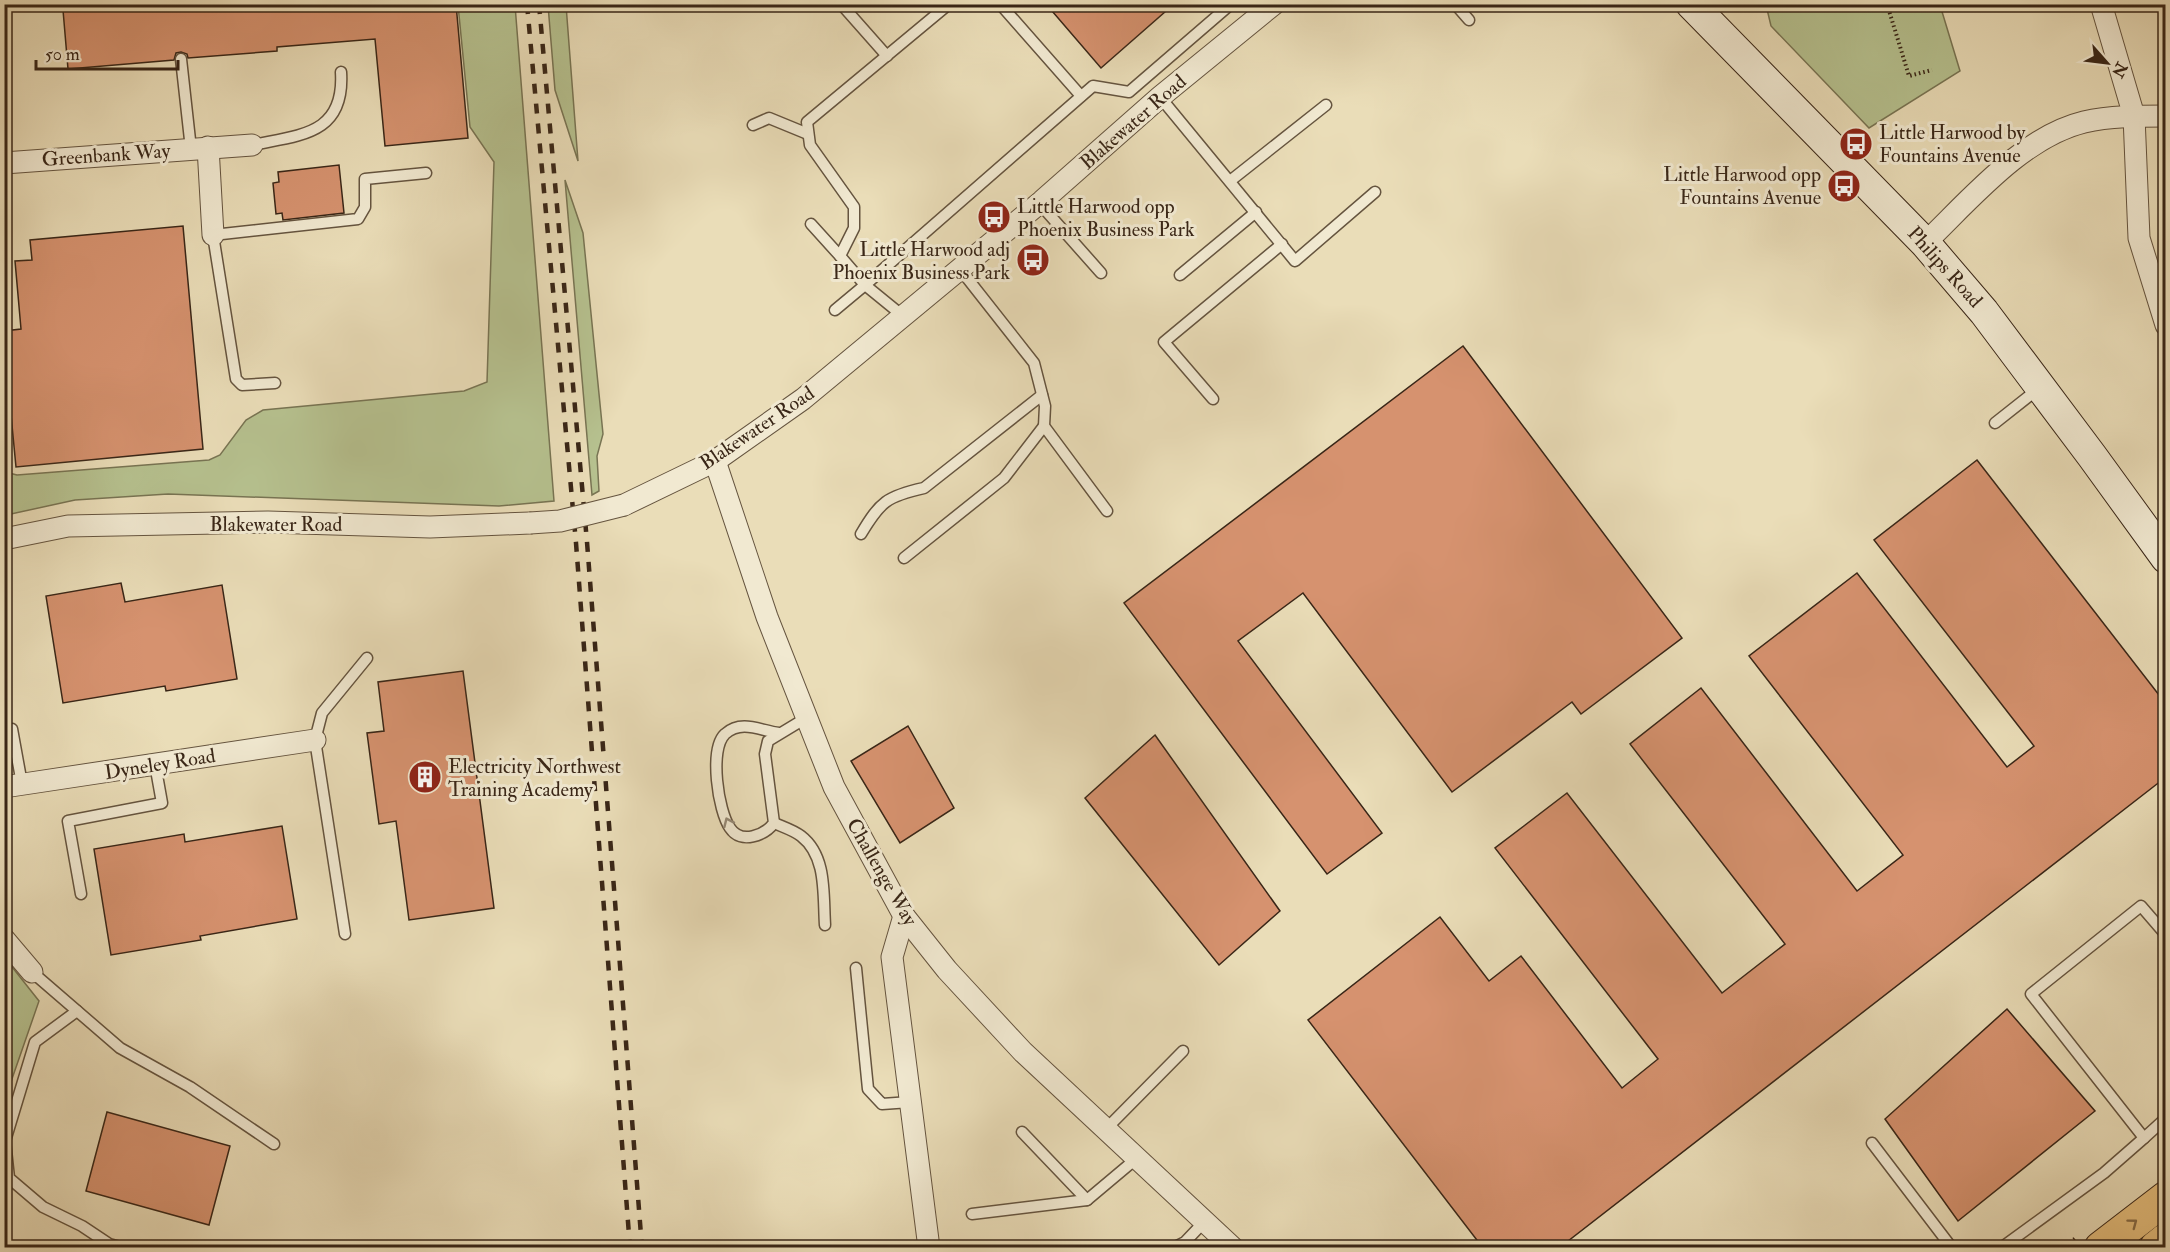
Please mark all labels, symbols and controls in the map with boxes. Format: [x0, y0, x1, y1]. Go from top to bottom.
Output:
scale bar [36, 33, 178, 71]
north arrow [2077, 33, 2137, 93]
text: 50 m [45, 43, 80, 66]
text: N [2107, 58, 2132, 81]
street label: Blakewater Road [1075, 69, 1191, 175]
place label: Little Harwood by Fountains Avenue [1879, 120, 2027, 168]
bus stop icon: Little Harwood by Fountains Avenue [1838, 126, 1874, 162]
street label: Greenbank Way [41, 138, 172, 172]
place label: Little Harwood opp Fountains Avenue [1663, 162, 1821, 210]
bus stop icon: Little Harwood opp Fountains Avenue [1826, 168, 1862, 204]
place label: Little Harwood opp Phoenix Business Park [1017, 194, 1195, 242]
bus stop icon: Little Harwood opp Phoenix Business Park [976, 199, 1012, 235]
street label: Philips Road [1901, 221, 1988, 314]
place label: Little Harwood adj Phoenix Business Park [832, 237, 1010, 285]
bus stop icon: Little Harwood adj Phoenix Business Park [1015, 242, 1051, 278]
street label: Blakewater Road [695, 380, 819, 475]
street label: Blakewater Road [210, 512, 343, 537]
street label: Dyneley Road [103, 743, 217, 785]
place label: Electricity Northwest Training Academy [448, 754, 621, 802]
building icon: Electricity Northwest Training Academy [407, 759, 443, 795]
street label: Challenge Way [841, 814, 923, 931]
one-way arrow [723, 817, 735, 828]
one-way arrow [2127, 1219, 2138, 1230]

